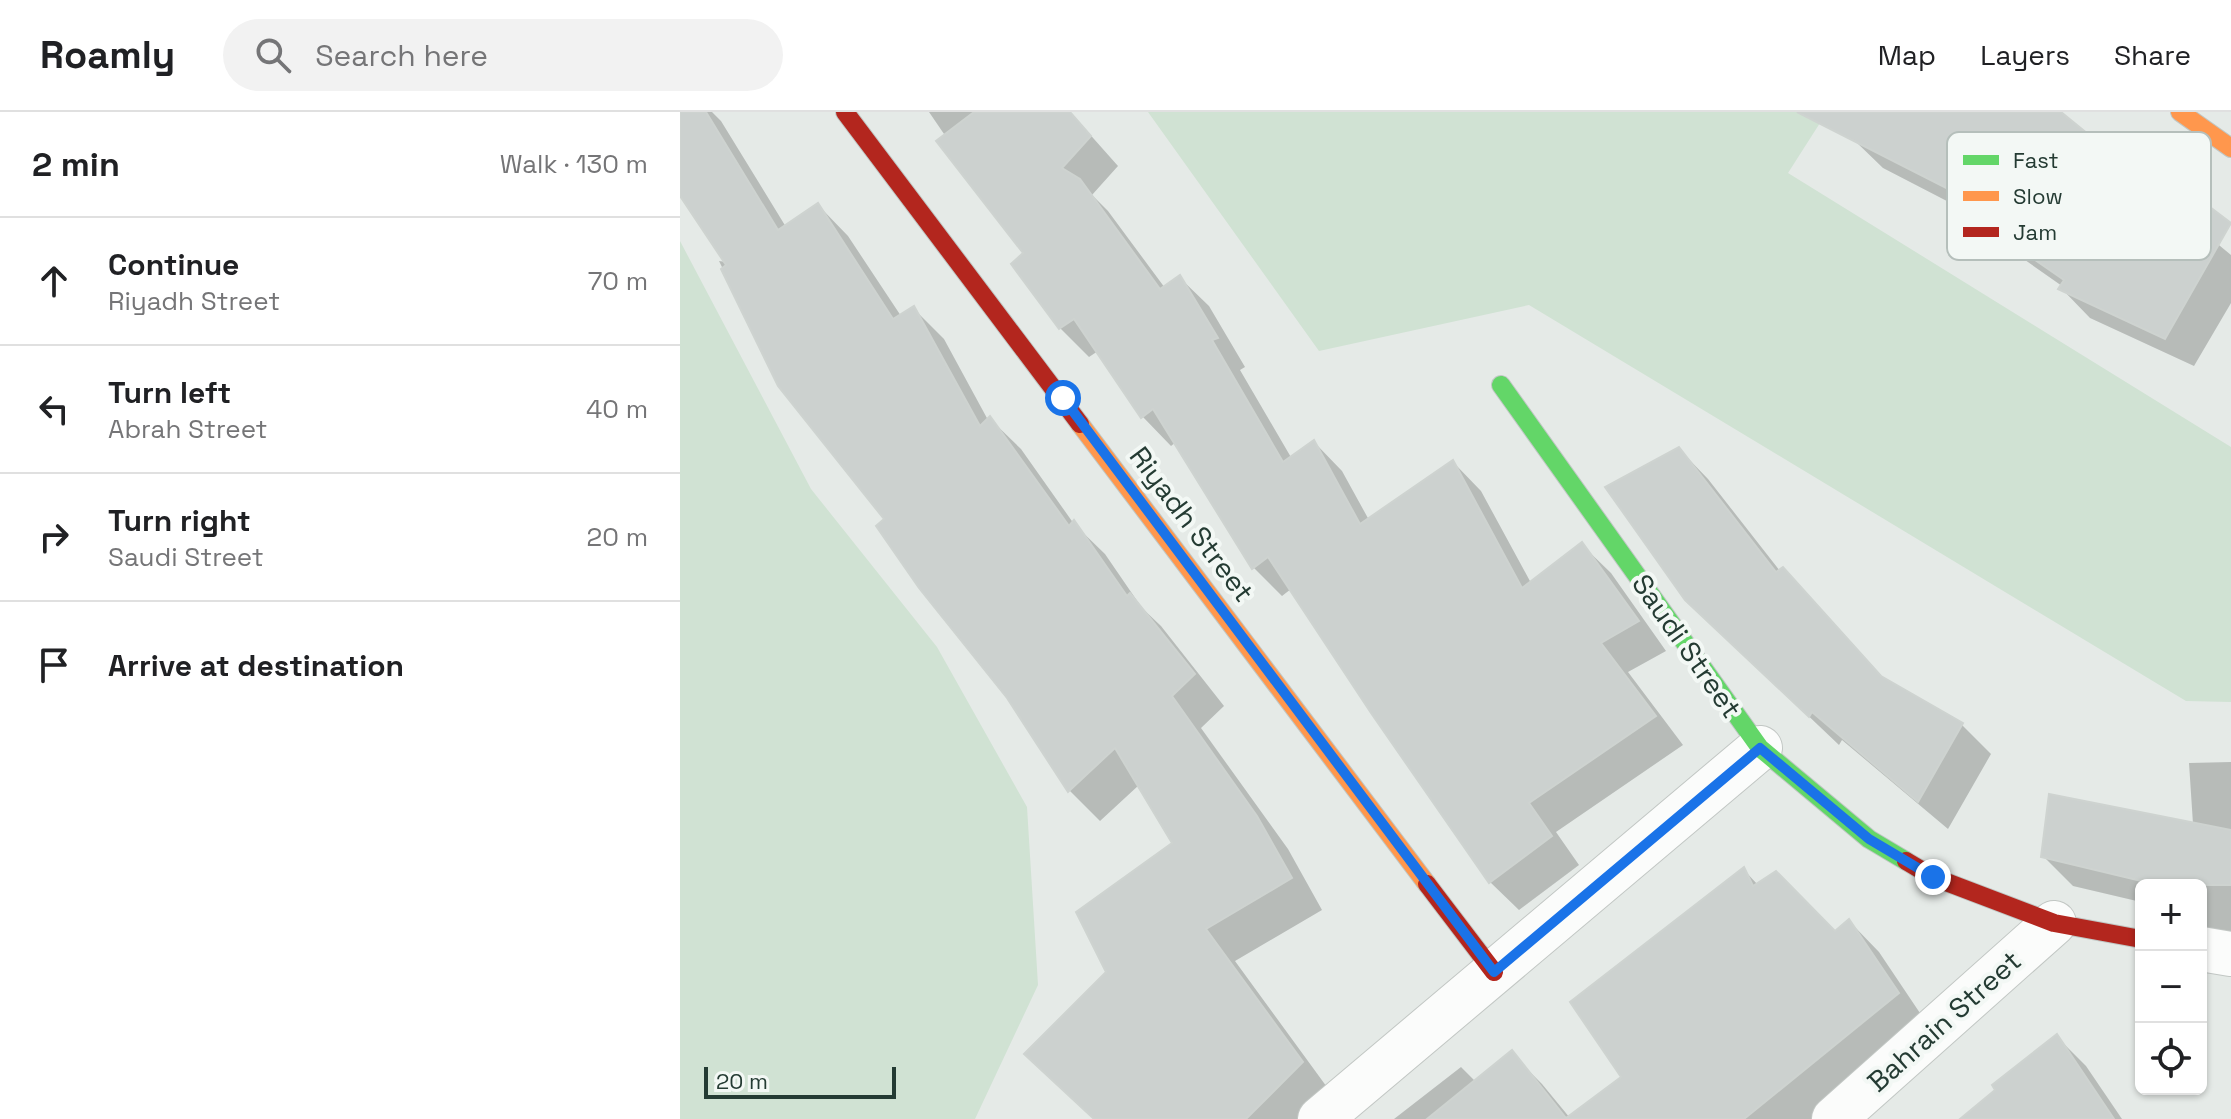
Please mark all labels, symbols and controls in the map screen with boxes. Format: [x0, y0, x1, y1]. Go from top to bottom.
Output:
search box [223, 19, 783, 91]
text: Roamly [40, 31, 175, 79]
icon: search [251, 33, 295, 77]
text: Search here [315, 36, 488, 75]
text: Map [1878, 37, 1936, 73]
text: Layers [1980, 37, 2070, 73]
text: Share [2114, 37, 2191, 73]
legend [1947, 132, 2211, 260]
text: 2 min [32, 143, 120, 186]
text: Fast [2013, 146, 2059, 174]
text: Walk · 130 m [500, 147, 648, 181]
text: Slow [2013, 182, 2063, 210]
text: Jam [2013, 218, 2057, 246]
text: Continue [108, 245, 239, 284]
icon: ahead [32, 259, 76, 303]
text: 70 m [588, 264, 648, 298]
text: Riyadh Street [108, 284, 280, 318]
text: Turn left [108, 373, 231, 412]
route start [1045, 380, 1081, 416]
icon: left [32, 387, 76, 431]
text: 40 m [586, 392, 648, 426]
text: Abrah Street [108, 412, 268, 446]
street label: Riyadh Street [1122, 439, 1262, 609]
text: Turn right [108, 501, 251, 540]
icon: right [32, 515, 76, 559]
text: 20 m [587, 520, 648, 554]
text: Saudi Street [108, 540, 264, 574]
street label: Saudi Street [1624, 567, 1750, 725]
icon: arrive [32, 643, 76, 687]
text: Arrive at destination [108, 646, 404, 685]
route end [1915, 859, 1951, 895]
map controls [2135, 879, 2207, 1095]
button: + [2135, 879, 2207, 951]
street label: Bahrain Street [1860, 942, 2028, 1100]
button: − [2135, 951, 2207, 1023]
button: locate [2135, 1023, 2207, 1095]
scale bar [704, 1063, 896, 1099]
text: 20 m [716, 1067, 768, 1095]

